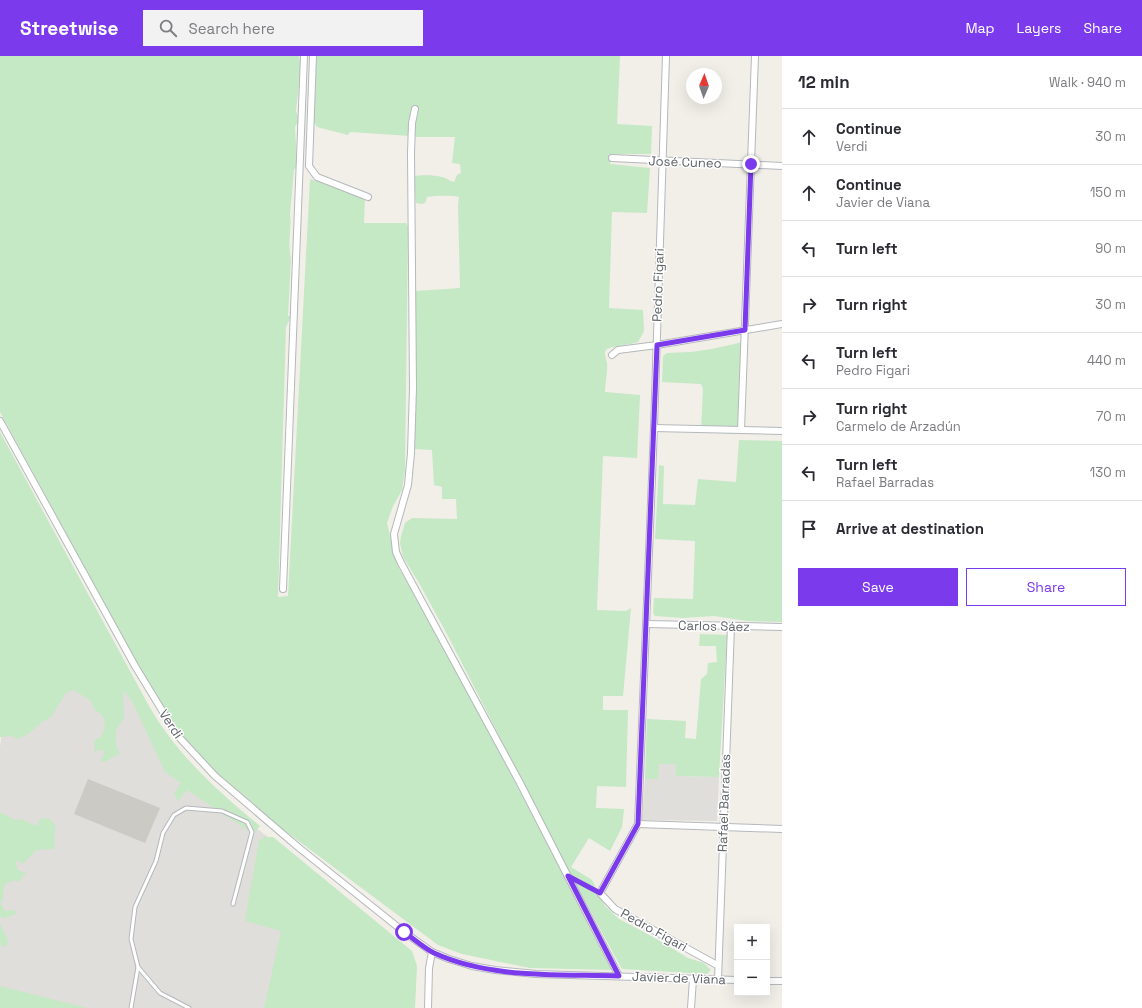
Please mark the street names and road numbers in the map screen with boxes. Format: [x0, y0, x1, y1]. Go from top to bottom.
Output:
street label: José Cuneo [648, 152, 722, 172]
street label: Pedro Figari [648, 248, 668, 322]
street label: Carlos Sáez [678, 617, 750, 635]
street label: Verdi [155, 706, 187, 742]
street label: Rafael Barradas [714, 754, 734, 852]
street label: Pedro Figari [618, 905, 690, 955]
street label: Javier de Viana [632, 968, 727, 988]

